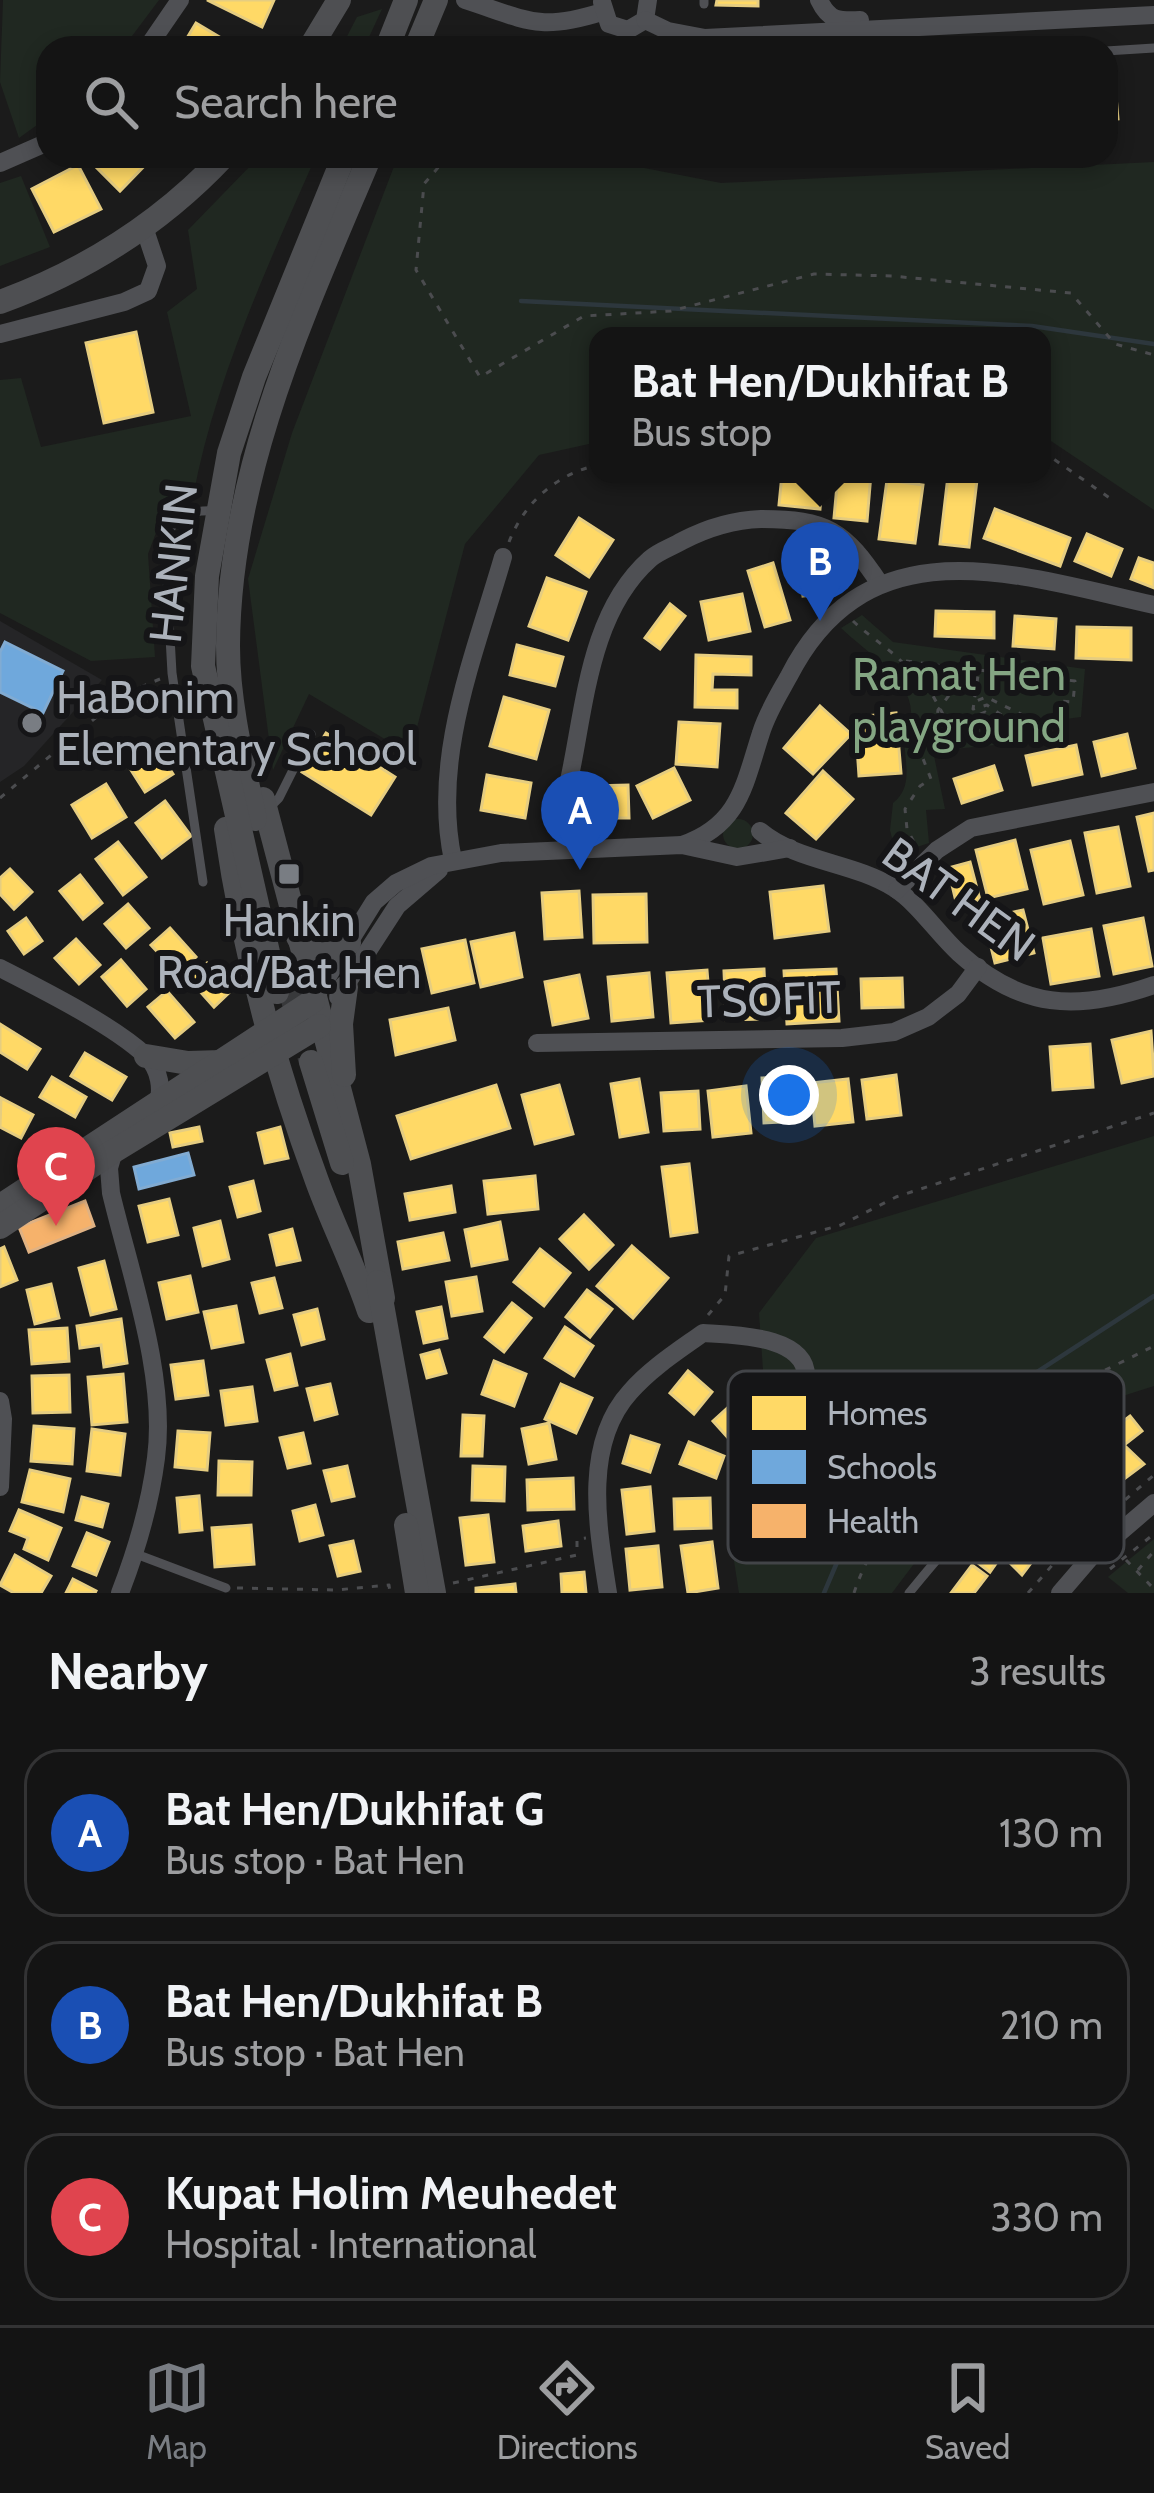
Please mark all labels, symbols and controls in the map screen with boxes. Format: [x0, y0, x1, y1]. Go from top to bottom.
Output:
search box [36, 36, 1118, 168]
icon: search [78, 69, 144, 135]
text: Search here [174, 75, 398, 129]
popup [589, 327, 1051, 483]
text: Bat Hen/Dukhifat B [631, 354, 1009, 408]
text: Bus stop [631, 408, 772, 456]
street label: HANKIN [138, 481, 208, 645]
pin: B [781, 522, 859, 621]
park label: Ramat Hen playground [852, 647, 1066, 753]
place label: HaBonim Elementary School [56, 670, 417, 776]
marker: HaBonim Elementary School [19, 710, 45, 736]
pin: A [541, 771, 619, 870]
street label: BAT HEN [872, 826, 1046, 972]
marker: Hankin Road/Bat Hen [276, 861, 302, 887]
place label: Hankin Road/Bat Hen [157, 893, 421, 999]
street label: TSOFIT [696, 970, 842, 1028]
your location [759, 1065, 819, 1125]
pin: C [17, 1127, 95, 1226]
legend [728, 1371, 1124, 1563]
text: Homes [827, 1393, 928, 1433]
text: Schools [827, 1447, 937, 1487]
text: Health [827, 1501, 919, 1541]
text: Nearby [48, 1640, 208, 1702]
text: 3 results [969, 1647, 1106, 1695]
text: Bat Hen/Dukhifat G [165, 1782, 544, 1836]
text: A [78, 1809, 102, 1857]
text: 130 m [999, 1809, 1103, 1857]
text: Bus stop · Bat Hen [165, 1836, 465, 1884]
text: Bat Hen/Dukhifat B [165, 1974, 543, 2028]
text: B [78, 2001, 102, 2049]
text: 210 m [1000, 2001, 1103, 2049]
text: Bus stop · Bat Hen [165, 2028, 465, 2076]
text: Kupat Holim Meuhedet [165, 2166, 617, 2220]
text: C [78, 2193, 102, 2241]
text: 330 m [991, 2193, 1103, 2241]
text: Hospital · International [165, 2220, 537, 2268]
tab: Map [144, 2355, 210, 2467]
tab: Directions [497, 2355, 638, 2467]
tab: Saved [925, 2355, 1010, 2467]

